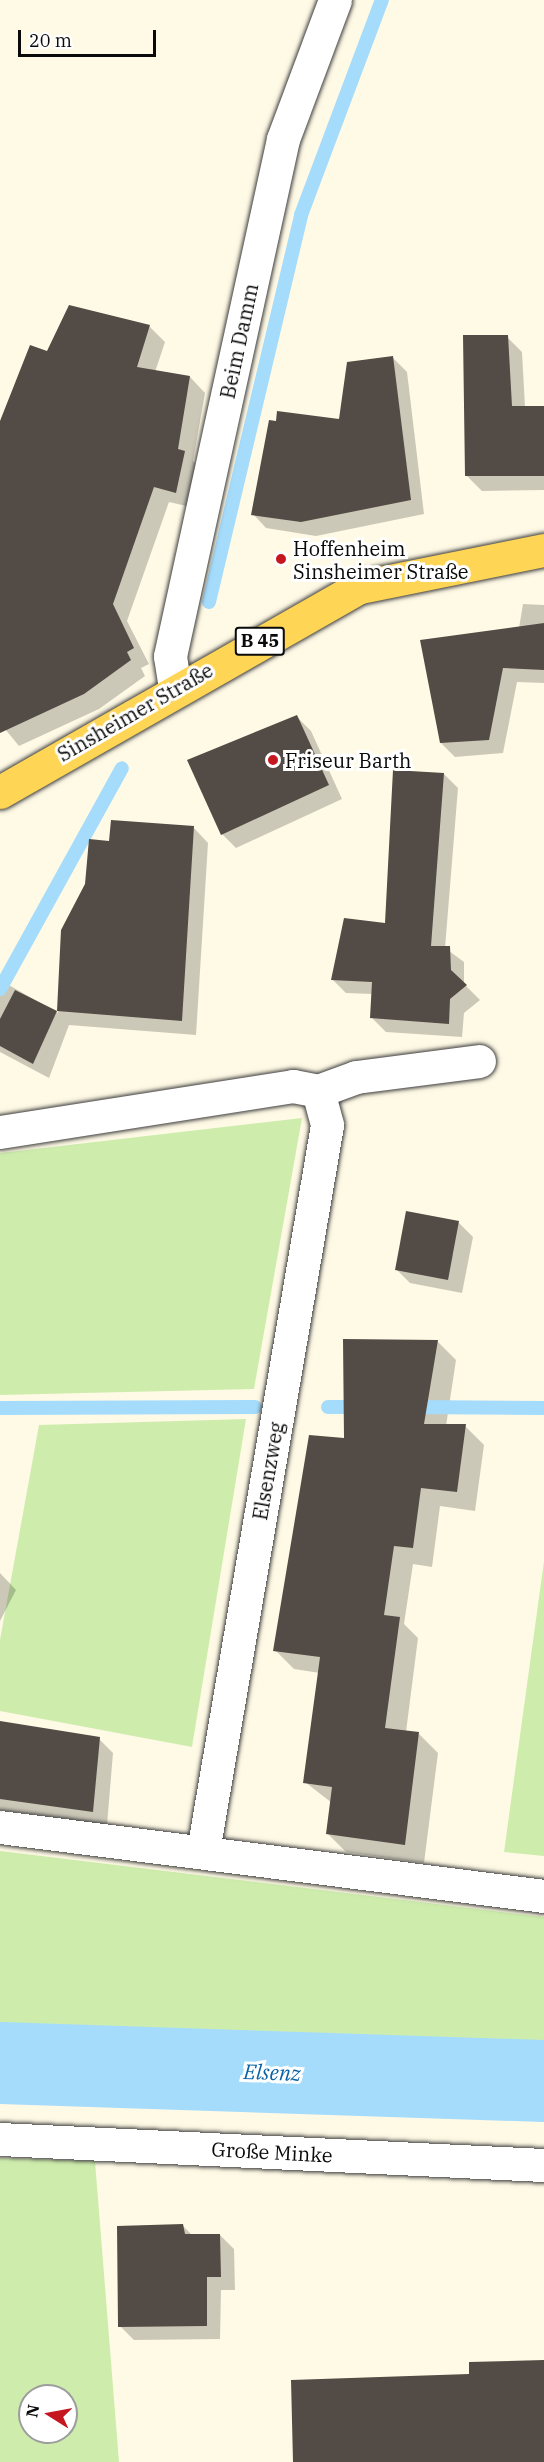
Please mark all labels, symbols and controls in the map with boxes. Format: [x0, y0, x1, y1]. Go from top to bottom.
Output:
scale bar [21, 18, 159, 56]
text: 20 m [29, 29, 72, 52]
street label: Beim Damm [215, 281, 263, 401]
place label: Hoffenheim Sinsheimer Straße [293, 536, 469, 583]
marker: Hoffenheim Sinsheimer Straße [274, 552, 288, 566]
road number: B 45 [234, 626, 286, 656]
street label: Sinsheimer Straße [53, 658, 217, 766]
place label: Friseur Barth [285, 748, 411, 772]
marker: Friseur Barth [266, 753, 280, 767]
street label: Elsenzweg [248, 1420, 288, 1522]
water label: Elsenz [243, 2058, 301, 2086]
street label: Große Minke [211, 2137, 333, 2167]
north arrow [18, 2384, 78, 2444]
text: N [21, 2403, 43, 2419]

